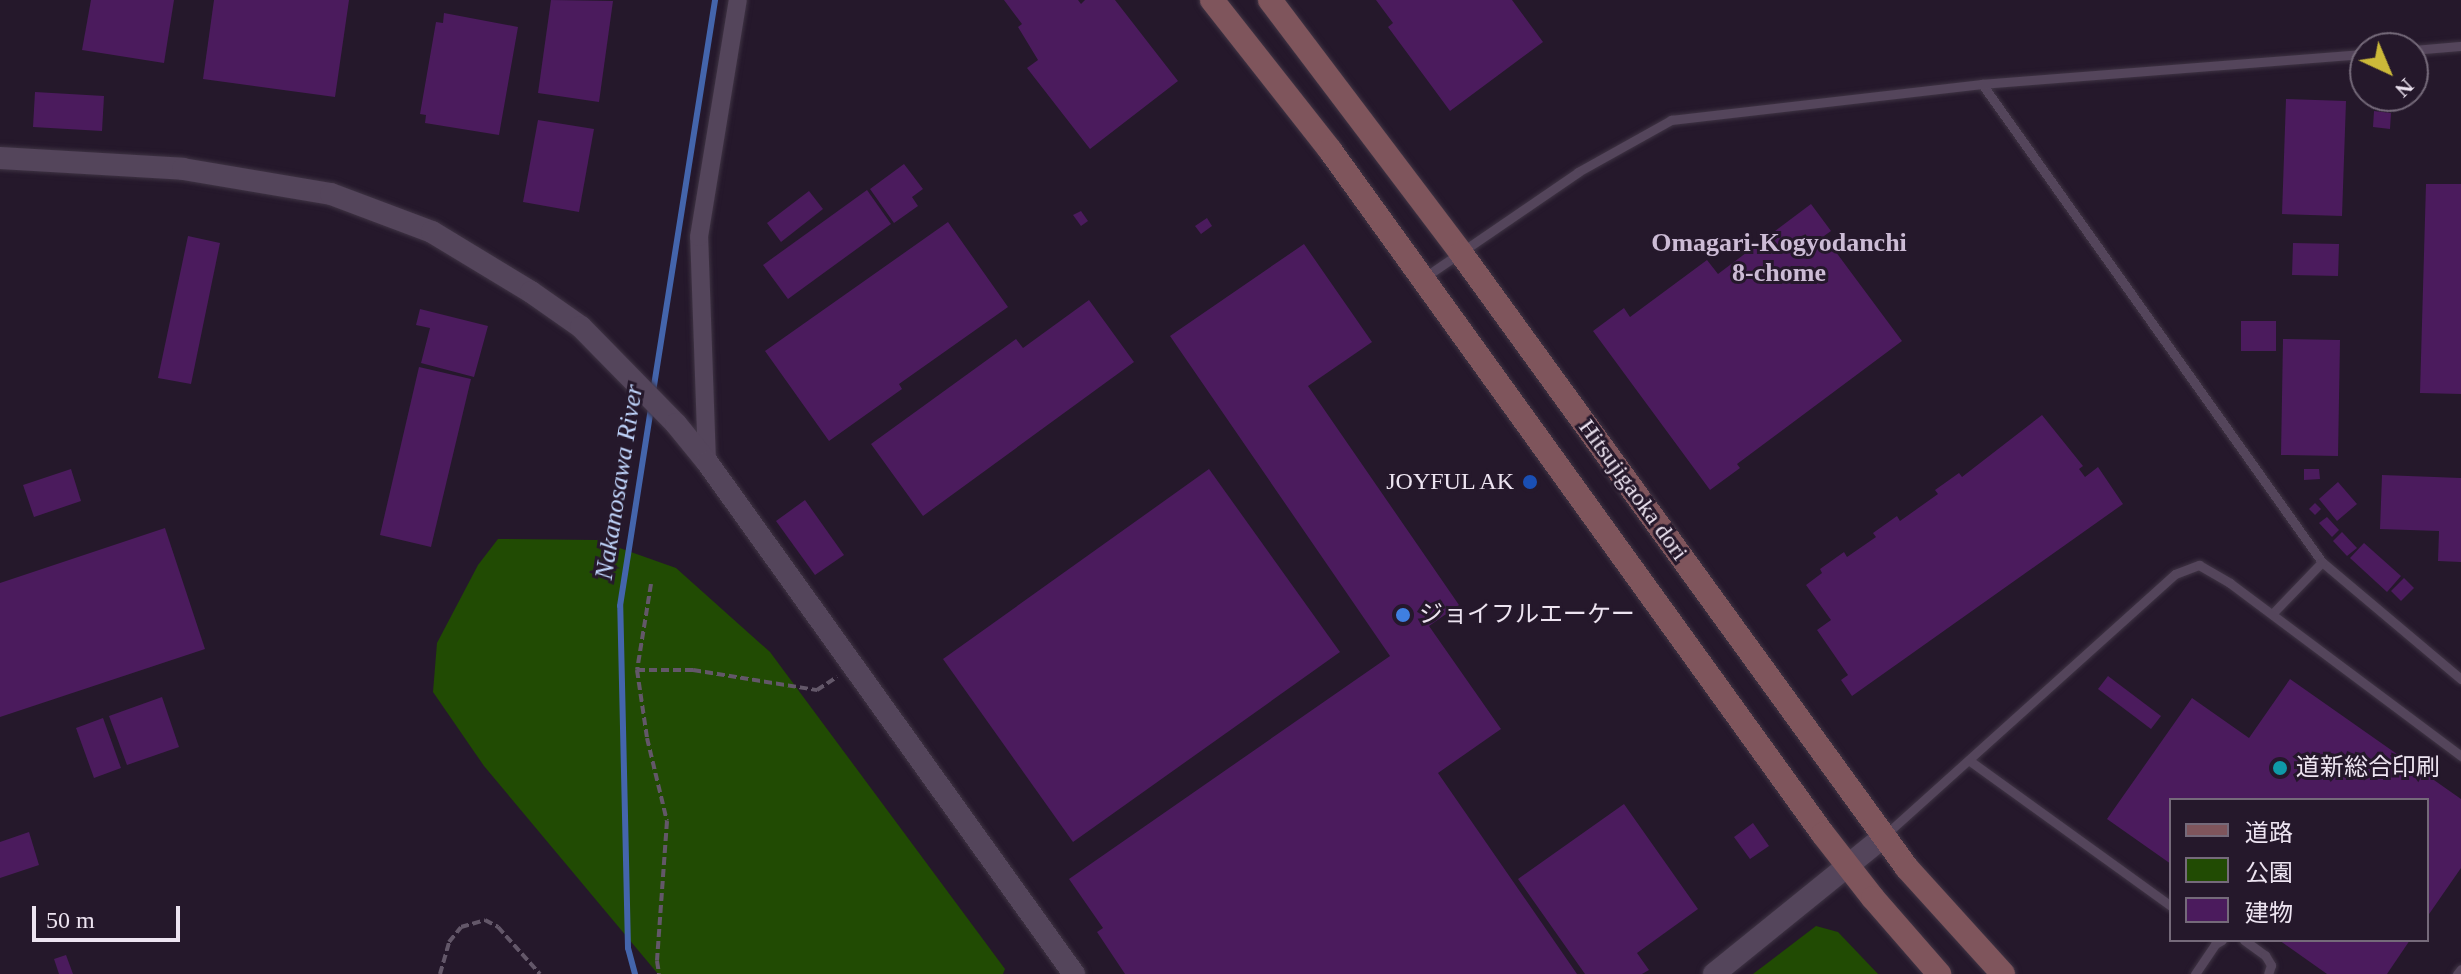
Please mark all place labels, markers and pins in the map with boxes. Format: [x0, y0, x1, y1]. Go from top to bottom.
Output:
place label: JOYFUL AK [1384, 468, 1514, 496]
marker: JOYFUL AK [1521, 473, 1539, 491]
place label: ジョイフルエーケー [1419, 601, 1635, 629]
marker: ジョイフルエーケー [1394, 606, 1412, 624]
place label: 道新総合印刷 [2296, 754, 2440, 782]
marker: 道新総合印刷 [2271, 759, 2289, 777]

